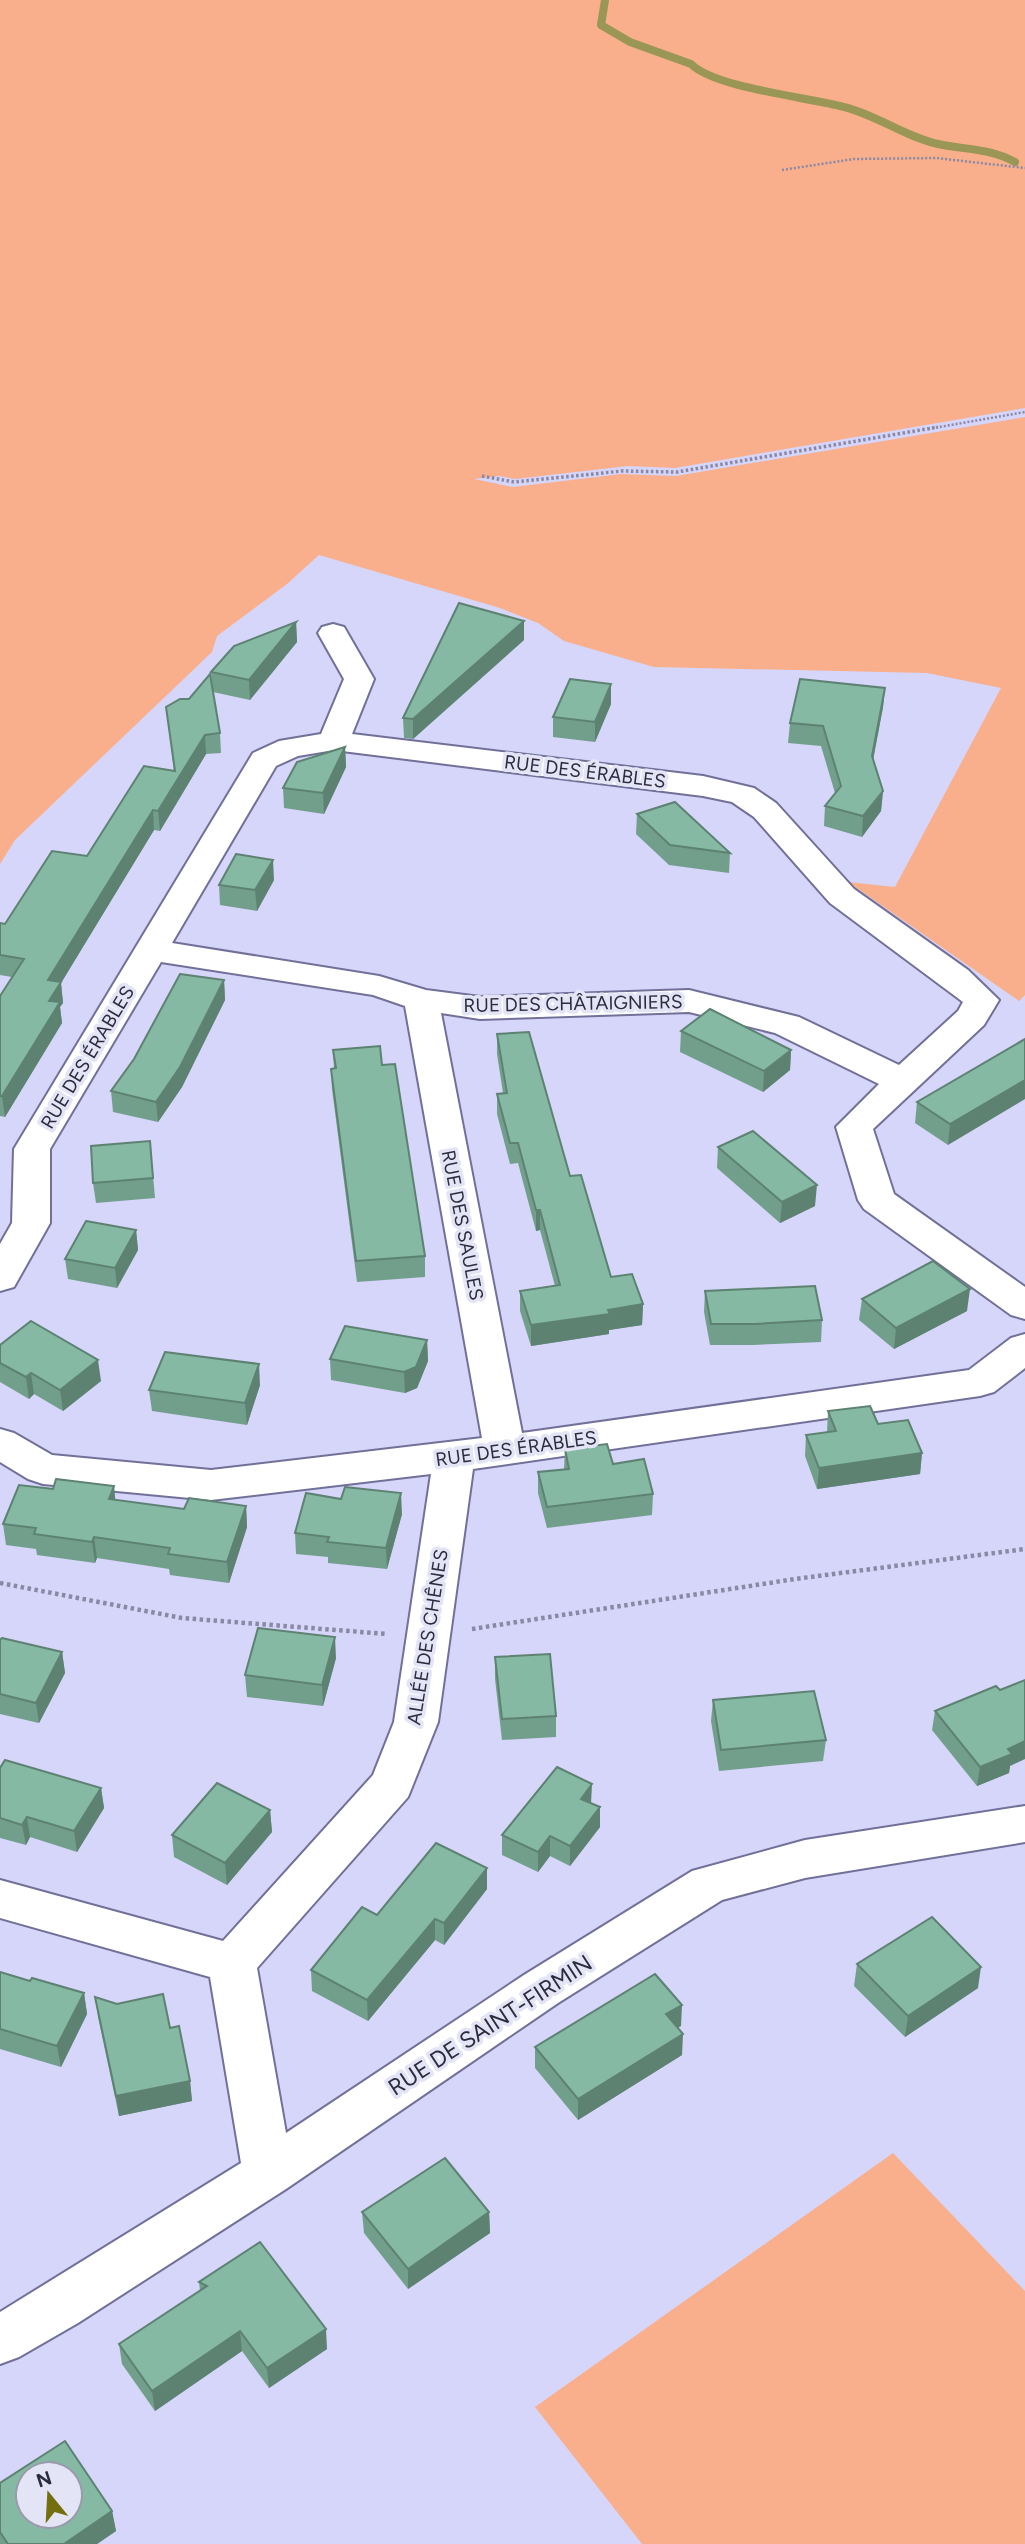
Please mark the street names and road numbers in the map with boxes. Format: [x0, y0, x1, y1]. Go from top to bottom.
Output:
street label: RUE DES ÉRABLES [503, 750, 667, 793]
street label: RUE DES ÉRABLES [36, 982, 139, 1133]
street label: RUE DES CHÂTAIGNIERS [463, 990, 683, 1017]
street label: RUE DES SAULES [437, 1148, 488, 1302]
street label: RUE DES ÉRABLES [434, 1426, 598, 1471]
street label: ALLÉE DES CHÊNES [402, 1548, 453, 1726]
street label: RUE DE SAINT-FIRMIN [383, 1949, 597, 2101]

